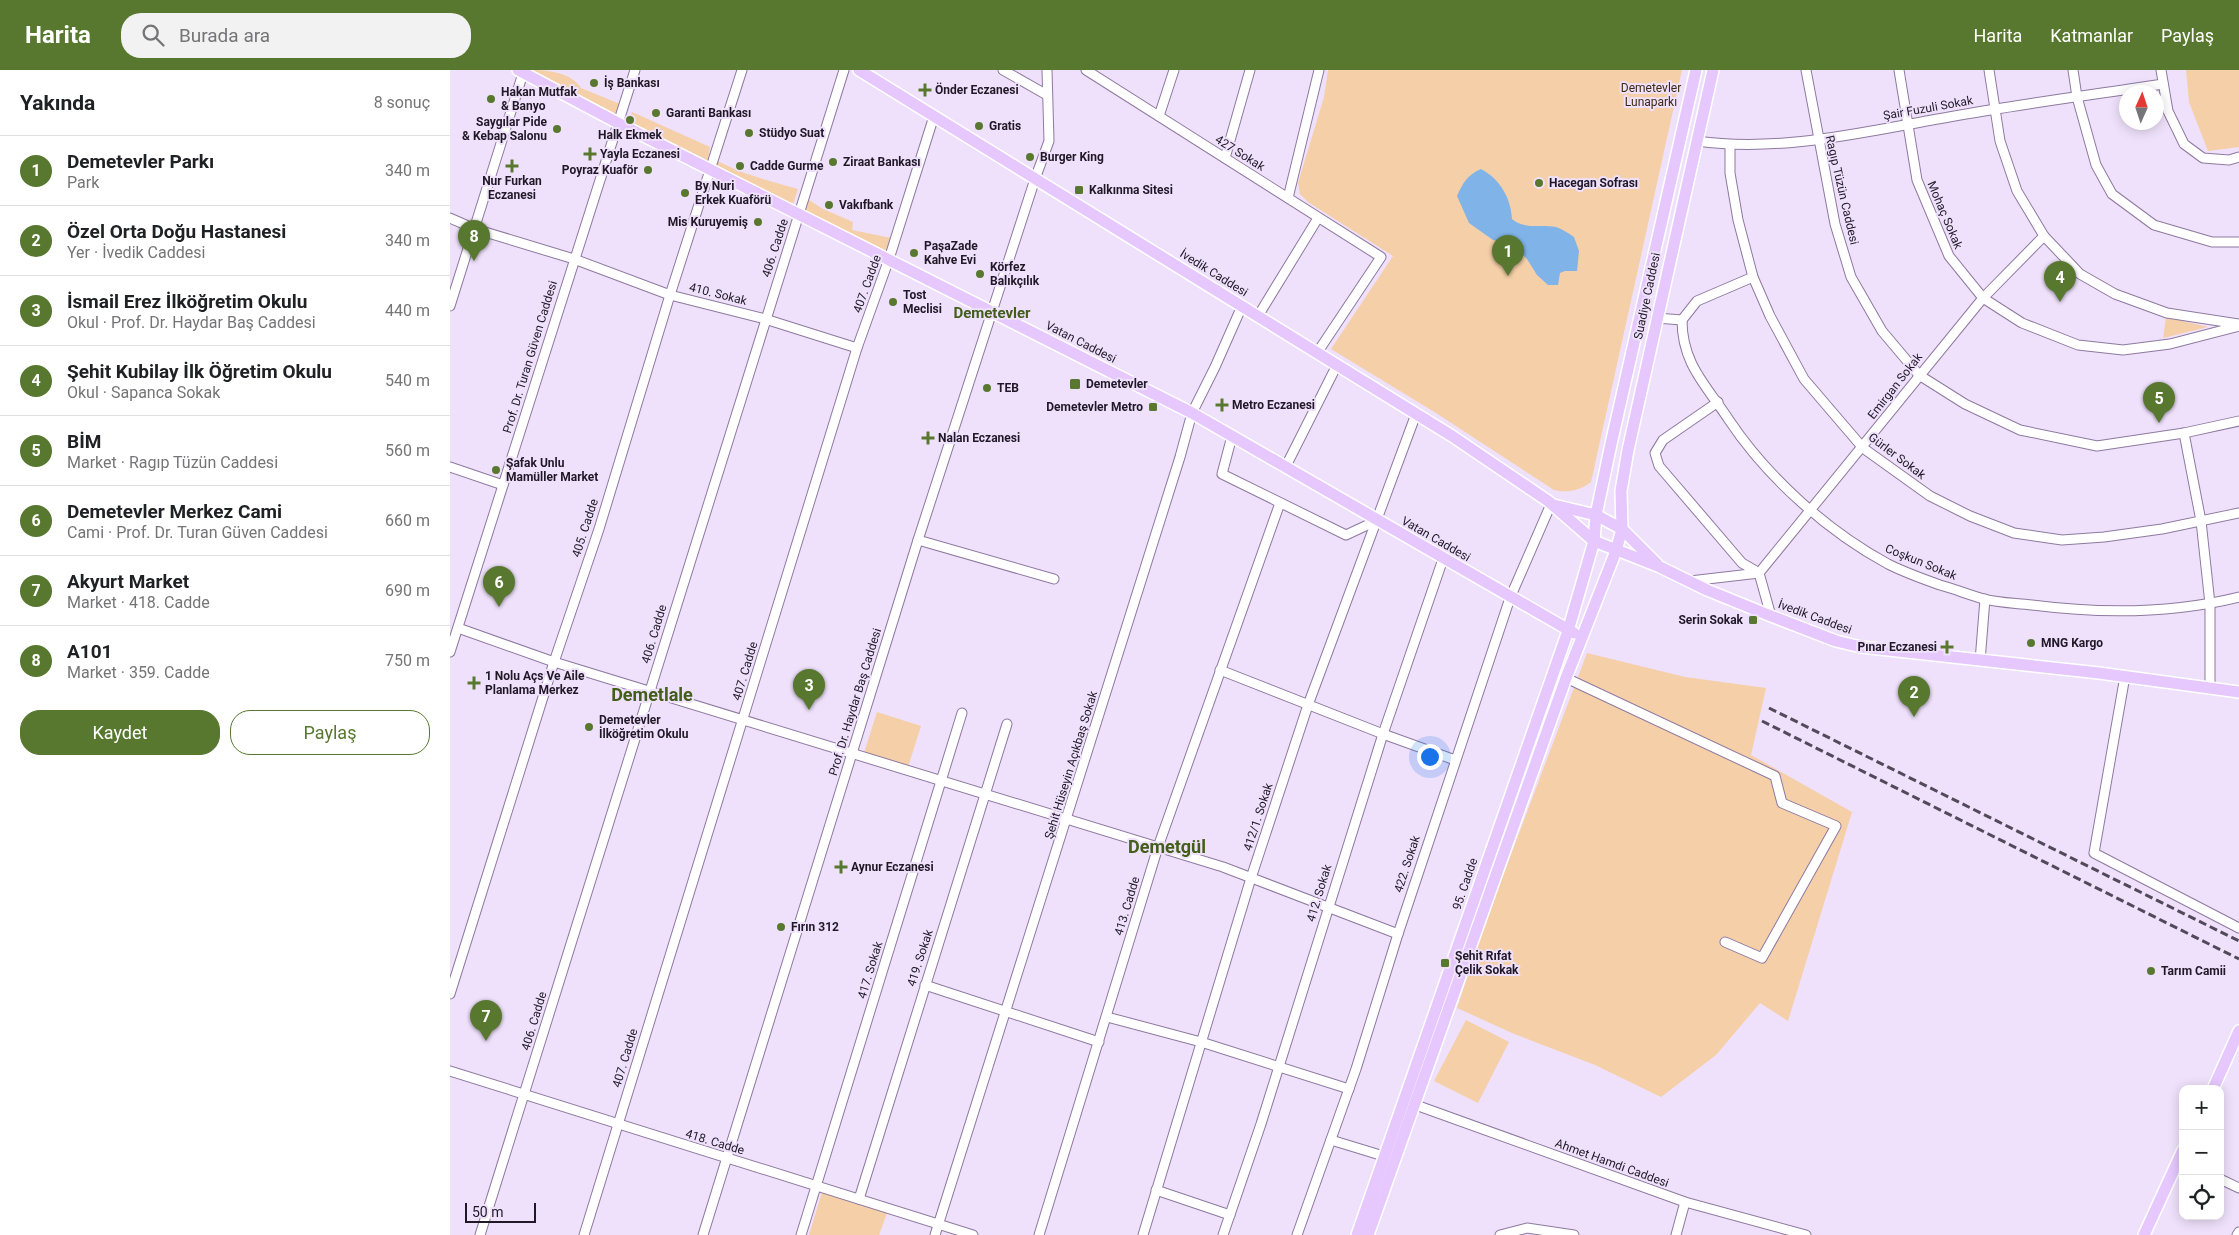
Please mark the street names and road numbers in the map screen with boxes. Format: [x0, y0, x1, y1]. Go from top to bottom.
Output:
street label: Şair Fuzuli Sokak [1882, 93, 1975, 123]
street label: 427 Sokak [1213, 132, 1268, 174]
street label: Ragıp Tüzün Caddesi [1823, 134, 1861, 246]
street label: Mohaç Sokak [1924, 179, 1966, 252]
street label: 406. Cadde [759, 217, 791, 279]
street label: İvedik Caddesi [1177, 246, 1251, 299]
street label: Suadiye Caddesi [1631, 251, 1663, 341]
street label: 407. Cadde [850, 253, 884, 315]
street label: Prof. Dr. Turan Güven Caddesi [500, 279, 560, 435]
street label: 410. Sokak [688, 280, 749, 308]
street label: Vatan Caddesi [1043, 318, 1119, 366]
street label: Emirgan Sokak [1865, 350, 1926, 422]
street label: Gürler Sokak [1866, 430, 1929, 483]
street label: 405. Cadde [569, 497, 601, 559]
street label: Vatan Caddesi [1399, 514, 1473, 564]
street label: Coşkun Sokak [1883, 541, 1960, 583]
street label: İvedik Caddesi [1776, 596, 1854, 637]
street label: 406. Cadde [638, 603, 670, 665]
street label: Prof. Dr. Haydar Baş Caddesi [826, 626, 884, 777]
street label: 407. Cadde [729, 640, 761, 702]
street label: Şehit Hüseyin Açıkbaş Sokak [1042, 688, 1100, 841]
street label: 412/1. Sokak [1240, 780, 1276, 853]
street label: 422. Sokak [1391, 833, 1423, 894]
street label: 95. Cadde [1450, 856, 1480, 912]
street label: 412. Sokak [1304, 862, 1335, 923]
street label: 413. Cadde [1111, 875, 1143, 937]
street label: 419. Sokak [904, 927, 936, 988]
street label: 417. Sokak [855, 939, 886, 1000]
street label: 406. Cadde [518, 990, 550, 1052]
street label: 407. Cadde [609, 1027, 641, 1089]
street label: 418. Cadde [684, 1126, 746, 1158]
street label: Ahmet Hamdi Caddesi [1553, 1136, 1671, 1190]

